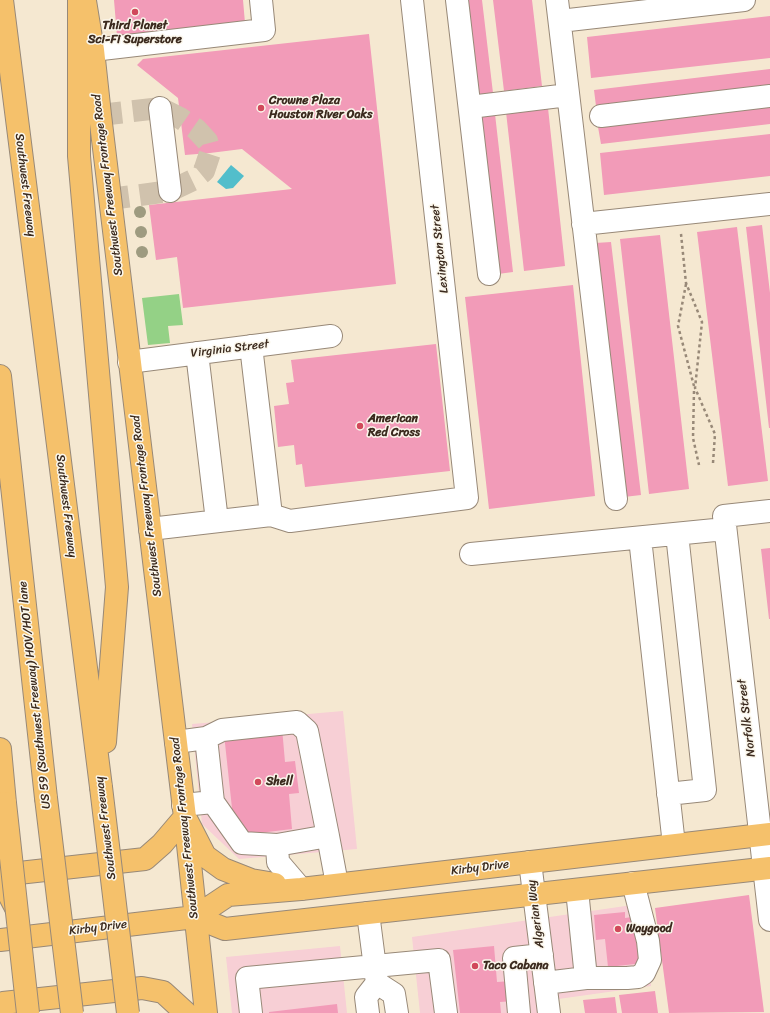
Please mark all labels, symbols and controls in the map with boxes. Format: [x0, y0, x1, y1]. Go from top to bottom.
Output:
marker: Third Planet Sci-Fi Superstore [130, 7, 140, 17]
place label: Third Planet Sci-Fi Superstore [88, 19, 182, 47]
street label: Southwest Freeway Frontage Road [90, 94, 126, 276]
place label: Crowne Plaza Houston River Oaks [269, 94, 372, 122]
marker: Crowne Plaza Houston River Oaks [256, 103, 266, 113]
street label: Southwest Freeway [12, 133, 38, 237]
street label: Lexington Street [428, 204, 452, 294]
street label: Virginia Street [190, 337, 270, 361]
place label: American Red Cross [368, 412, 420, 440]
street label: Southwest Freeway Frontage Road [129, 415, 165, 597]
marker: American Red Cross [355, 421, 365, 431]
street label: Southwest Freeway [53, 454, 79, 558]
street label: US 59 (Southwest Freeway) HOV/HOT lane [16, 580, 54, 810]
street label: Norfolk Street [735, 678, 759, 758]
street label: Southwest Freeway Frontage Road [168, 736, 202, 920]
place label: Shell [266, 775, 293, 789]
street label: Southwest Freeway [93, 776, 119, 880]
marker: Shell [253, 777, 263, 787]
street label: Kirby Drive [450, 857, 510, 879]
street label: Algerian Way [525, 879, 547, 949]
street label: Kirby Drive [68, 917, 128, 939]
place label: Waygood [626, 922, 672, 936]
marker: Waygood [613, 924, 623, 934]
place label: Taco Cabana [483, 959, 548, 973]
marker: Taco Cabana [470, 961, 480, 971]

